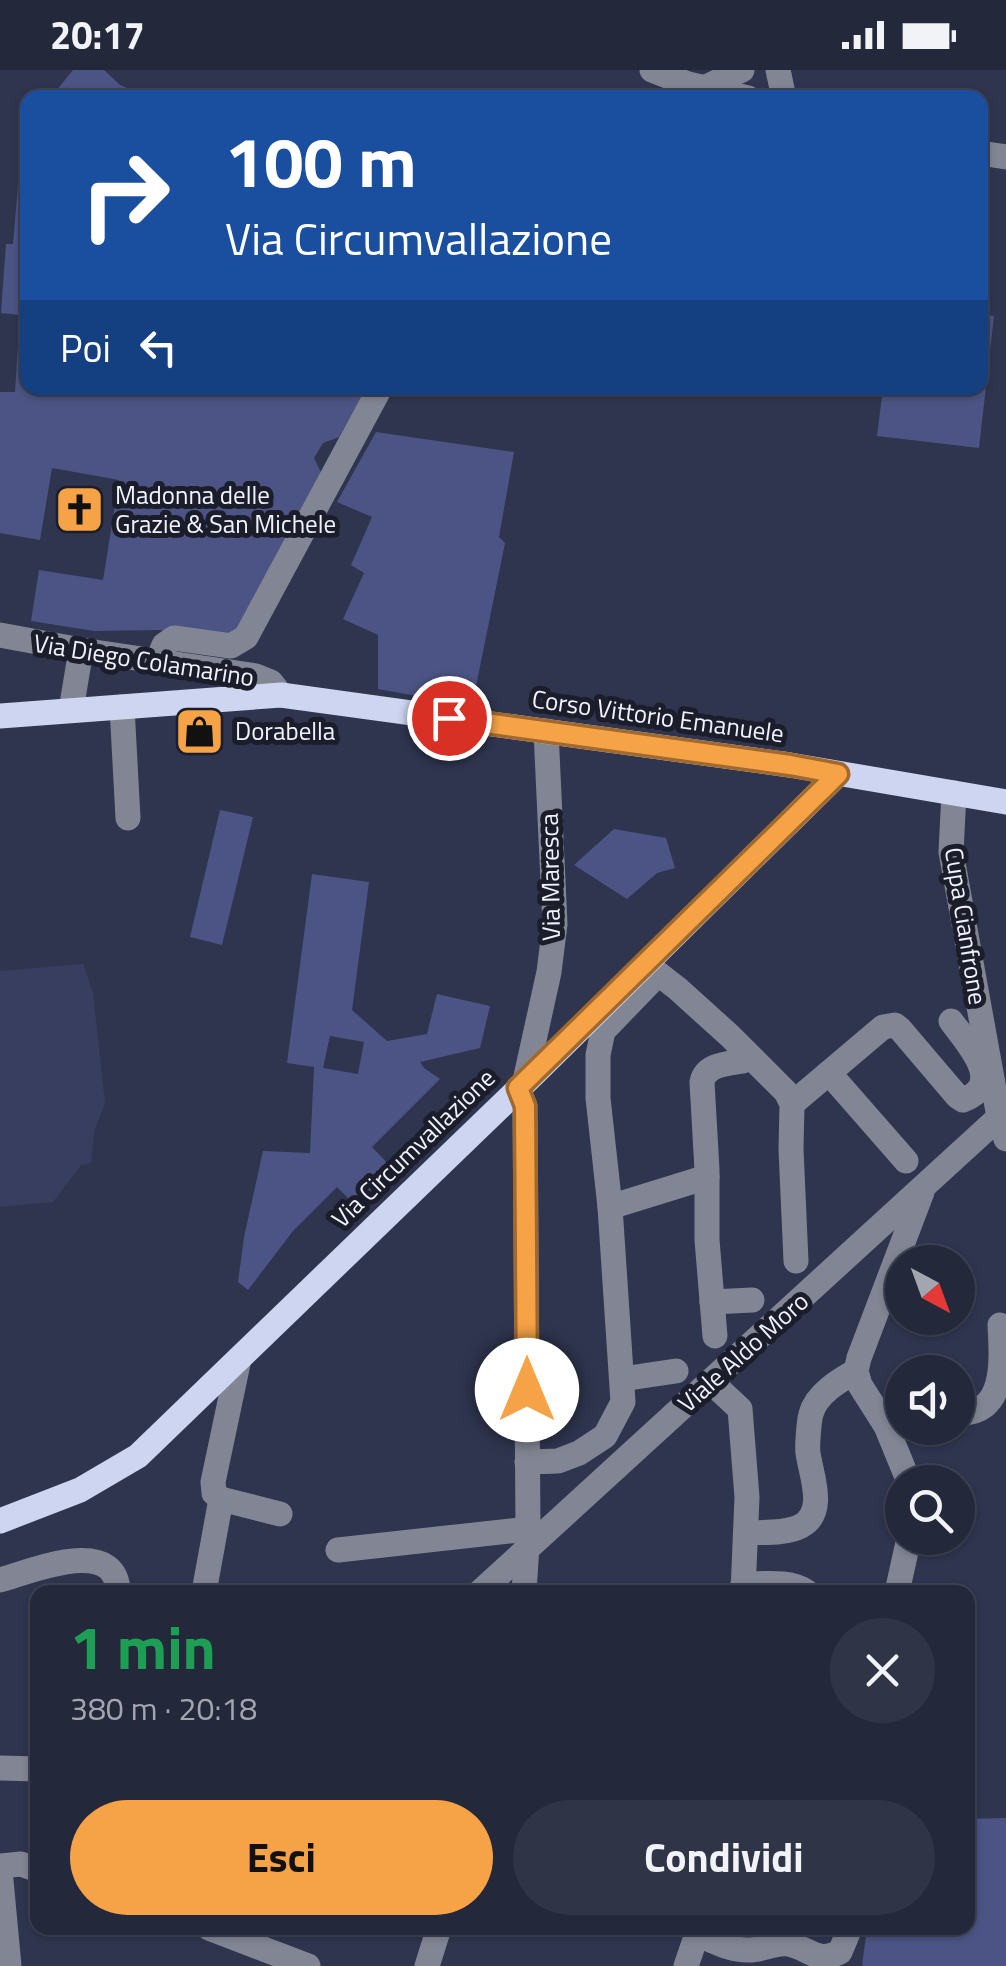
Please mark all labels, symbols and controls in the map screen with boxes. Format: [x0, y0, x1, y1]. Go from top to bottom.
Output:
text: 20:17 [50, 6, 145, 64]
text: 100 m [225, 108, 417, 214]
icon: right [60, 130, 190, 260]
text: Via Circumvallazione [225, 204, 612, 272]
text: Poi [60, 319, 111, 377]
icon: left [131, 320, 186, 375]
place label: Madonna delle Grazie & San Michele [115, 476, 336, 543]
church icon: Madonna delle Grazie & San Michele [54, 483, 106, 535]
street label: Via Diego Colamarino [31, 624, 257, 696]
pin [407, 676, 492, 761]
street label: Corso Vittorio Emanuele [530, 680, 786, 752]
icon: arrive [422, 691, 477, 746]
shop icon: Dorabella [174, 705, 226, 757]
place label: Dorabella [235, 712, 336, 750]
street label: Via Maresca [530, 812, 570, 941]
street label: Cupa Cianfrone [935, 845, 997, 1007]
street label: Via Circumvallazione [322, 1060, 504, 1236]
north arrow [885, 1245, 975, 1335]
map controls [885, 1245, 975, 1555]
street label: Viale Aldo Moro [669, 1283, 817, 1421]
position arrow [475, 1338, 579, 1442]
button: sound [885, 1355, 975, 1445]
button: search [885, 1465, 975, 1555]
text: 1 min [70, 1601, 216, 1692]
button: close [830, 1618, 935, 1723]
text: 380 m · 20:18 [70, 1684, 257, 1732]
button: Esci [70, 1800, 493, 1915]
button: Condividi [513, 1800, 935, 1915]

